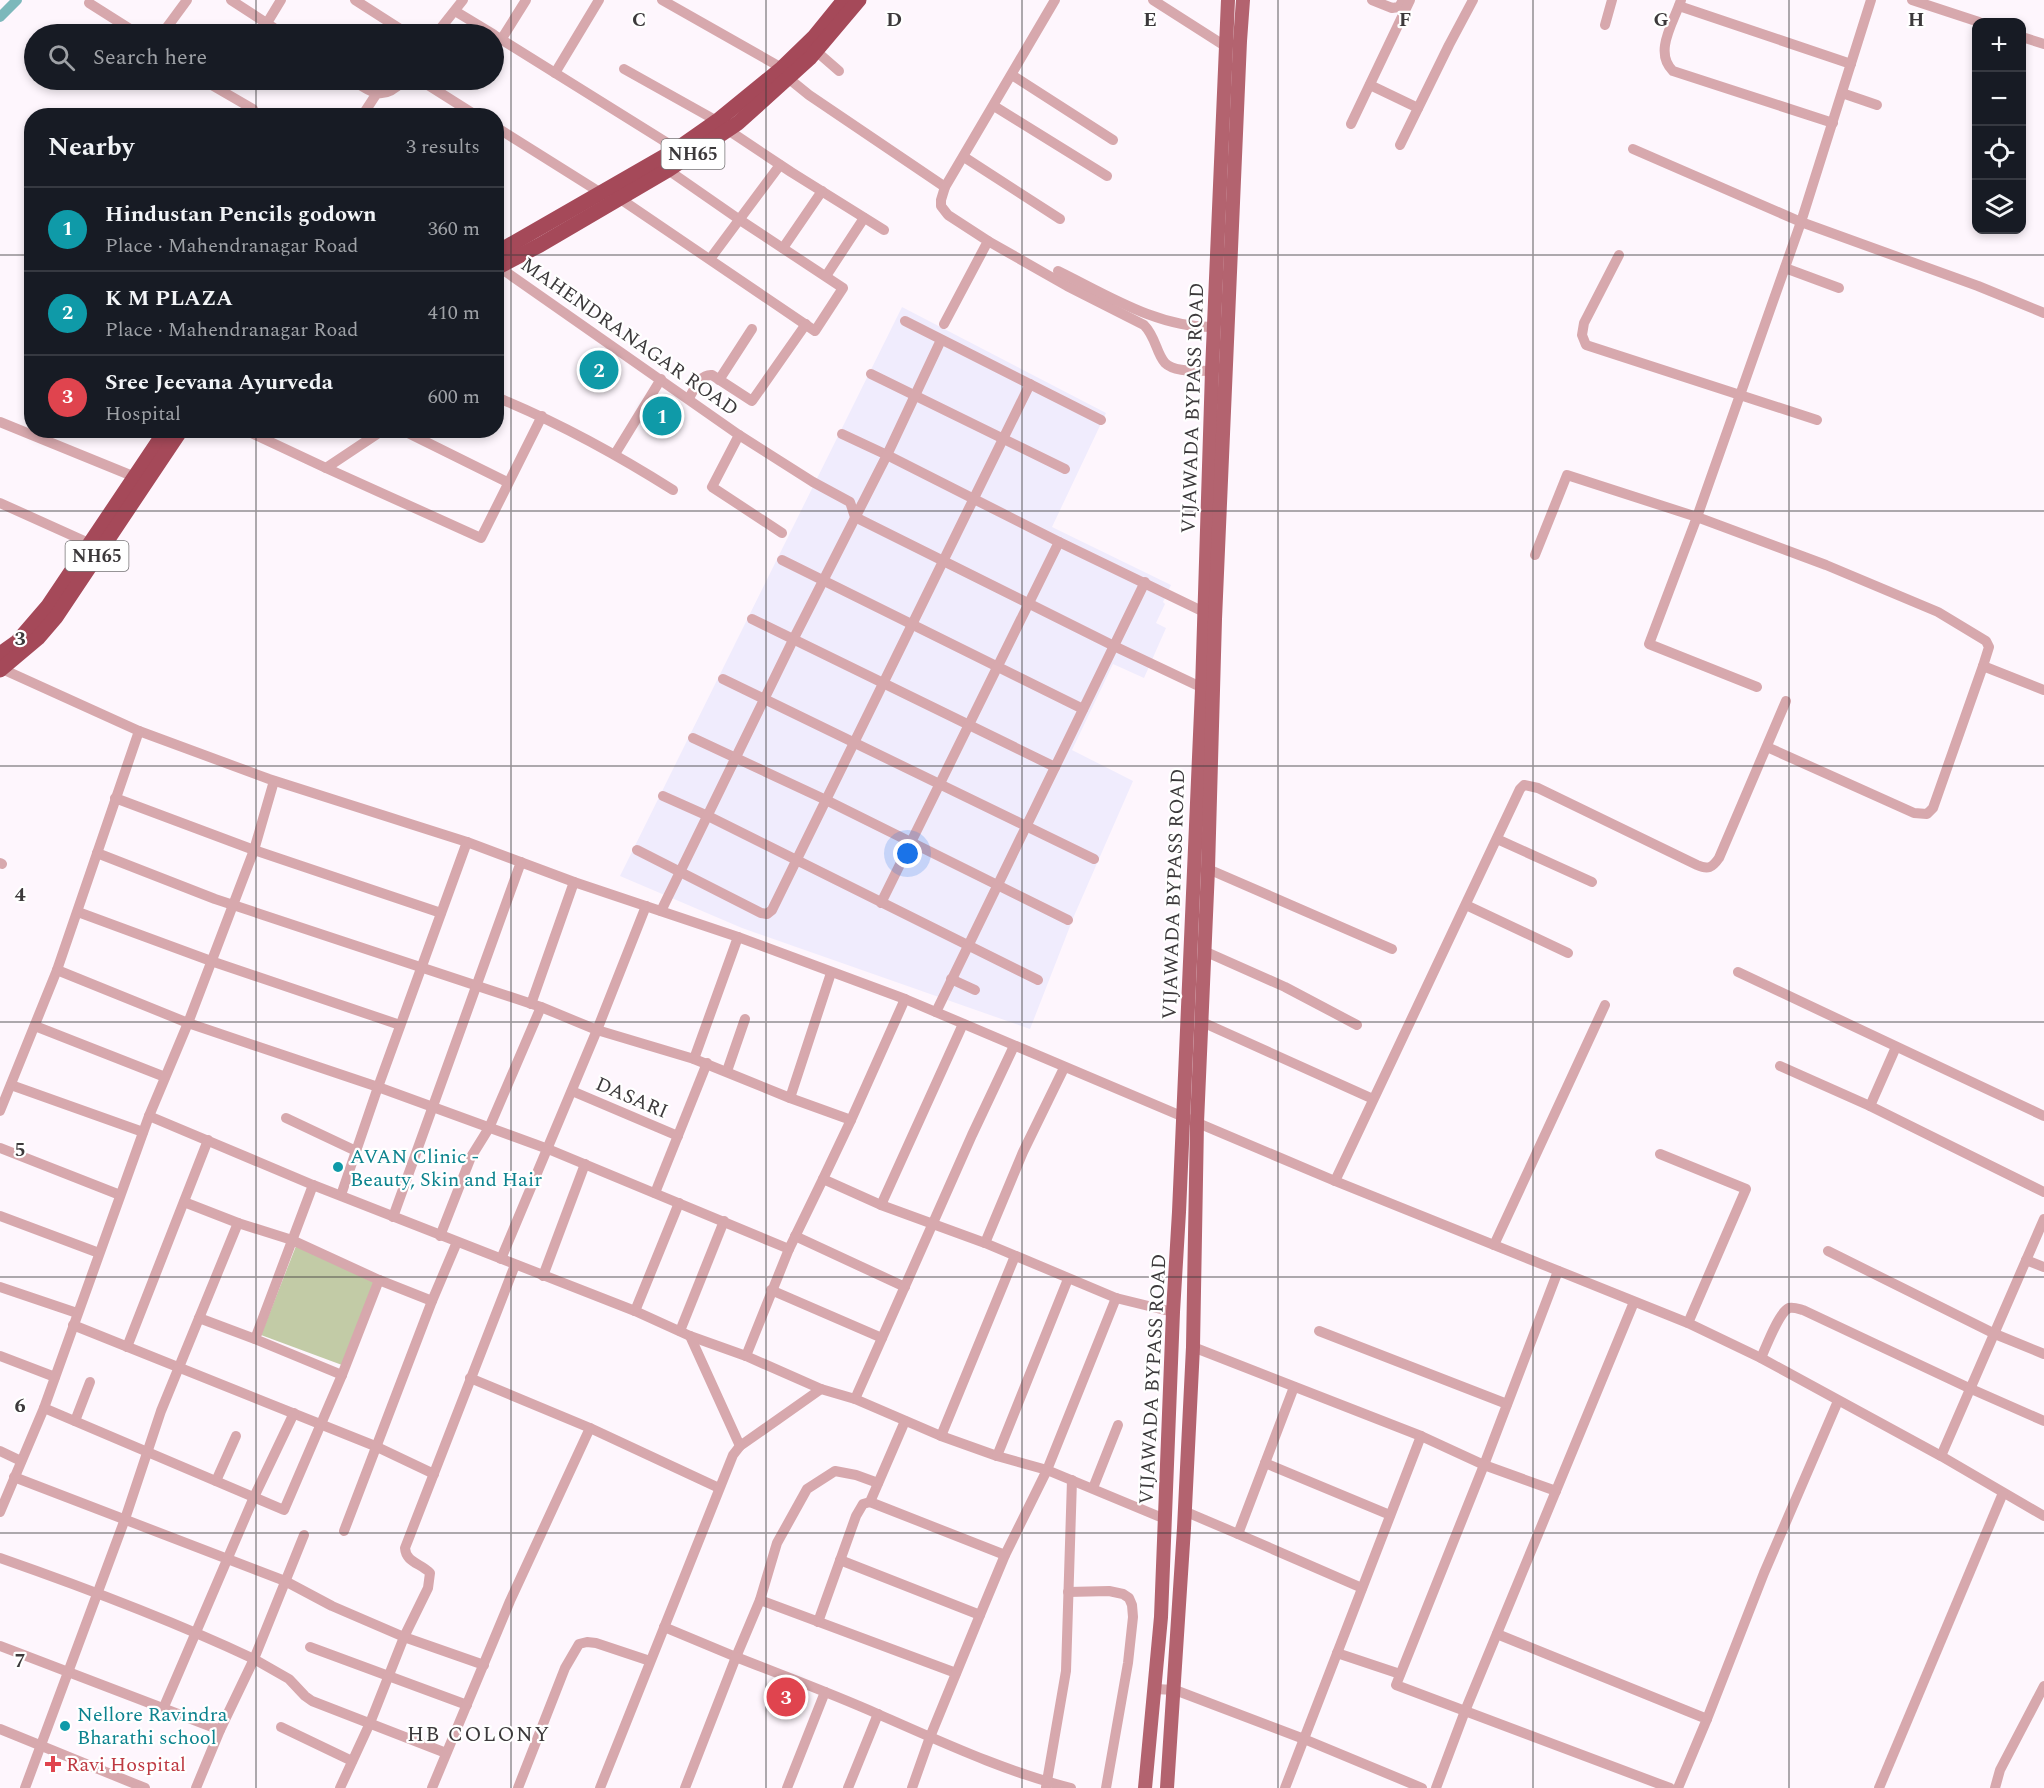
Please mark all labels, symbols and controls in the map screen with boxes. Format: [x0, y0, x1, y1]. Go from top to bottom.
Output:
text: C [632, 5, 646, 35]
text: D [886, 5, 902, 35]
text: E [1143, 5, 1157, 35]
text: F [1399, 5, 1411, 35]
text: G [1653, 5, 1669, 35]
text: H [1908, 5, 1924, 35]
map controls [1972, 18, 2026, 234]
button: + [1972, 18, 2026, 72]
search box [24, 24, 504, 90]
icon: search [45, 41, 78, 74]
text: Search here [93, 41, 207, 74]
button: − [1972, 72, 2026, 126]
button: locate [1972, 126, 2026, 180]
text: Nearby [48, 127, 134, 167]
text: 3 results [406, 132, 480, 162]
road number: NH65 [662, 139, 724, 169]
button: layers [1972, 180, 2026, 234]
text: Hindustan Pencils godown [105, 198, 377, 231]
text: 1 [62, 214, 73, 244]
text: 360 m [428, 214, 480, 244]
text: Place · Mahendranagar Road [105, 231, 358, 261]
street label: MAHENDRANAGAR ROAD [514, 250, 745, 424]
text: K M PLAZA [105, 282, 233, 315]
street label: VIJAWADA BYPASS ROAD [1174, 282, 1212, 534]
text: 2 [62, 298, 73, 328]
text: 410 m [428, 298, 480, 328]
text: Place · Mahendranagar Road [105, 315, 358, 345]
pin: 2 [580, 348, 618, 392]
text: Sree Jeevana Ayurveda [105, 366, 333, 399]
text: 3 [62, 382, 73, 412]
text: 600 m [428, 382, 480, 412]
pin: 1 [642, 394, 682, 438]
text: Hospital [105, 399, 181, 429]
road number: NH65 [66, 541, 128, 571]
text: 3 [14, 624, 26, 654]
street label: VIJAWADA BYPASS ROAD [1155, 768, 1193, 1020]
your location [893, 839, 922, 868]
text: 4 [14, 880, 26, 910]
street label: DASARI [591, 1069, 673, 1127]
text: 5 [14, 1135, 26, 1165]
place label: AVAN Clinic - Beauty, Skin and Hair [350, 1142, 542, 1195]
marker: AVAN Clinic - Beauty, Skin and Hair [331, 1160, 345, 1174]
street label: VIJAWADA BYPASS ROAD [1131, 1253, 1175, 1505]
text: 6 [14, 1391, 26, 1421]
text: 7 [14, 1646, 26, 1676]
pin: 3 [766, 1674, 806, 1720]
place label: Nellore Ravindra Bharathi school [77, 1700, 228, 1753]
marker: Nellore Ravindra Bharathi school [58, 1719, 72, 1733]
district label: HB COLONY [407, 1719, 551, 1751]
place label: Ravi Hospital [66, 1750, 186, 1780]
marker: Ravi Hospital [44, 1755, 62, 1773]

